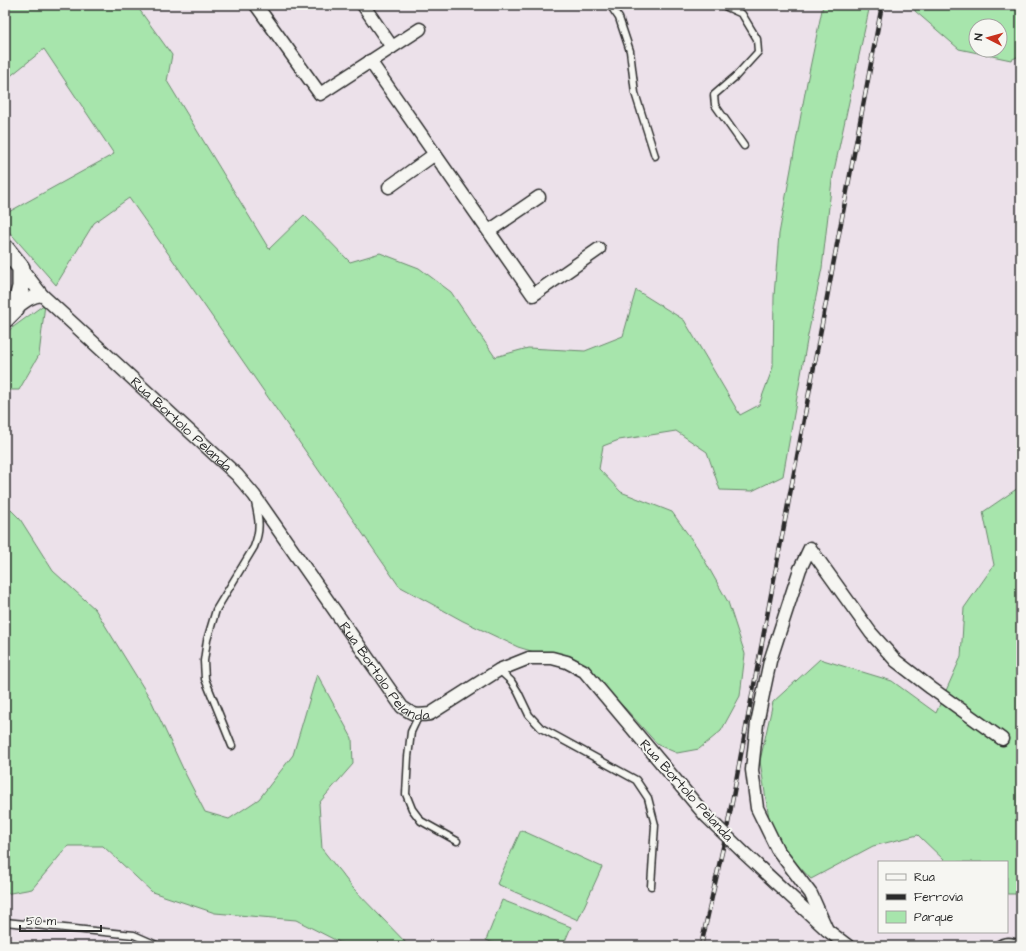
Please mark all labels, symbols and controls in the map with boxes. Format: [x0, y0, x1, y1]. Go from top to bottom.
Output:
north arrow [968, 18, 1008, 58]
text: N [971, 33, 986, 41]
street label: Rua Bortolo Pelanda [126, 372, 236, 477]
street label: Rua Bortolo Pelanda [334, 618, 431, 726]
street label: Rua Bortolo Pelanda [635, 735, 738, 846]
legend [878, 861, 1008, 933]
text: Rua [914, 869, 935, 886]
text: Ferrovia [914, 889, 963, 906]
scale bar [20, 907, 101, 933]
text: Parque [914, 909, 954, 926]
text: 50 m [26, 913, 57, 930]

